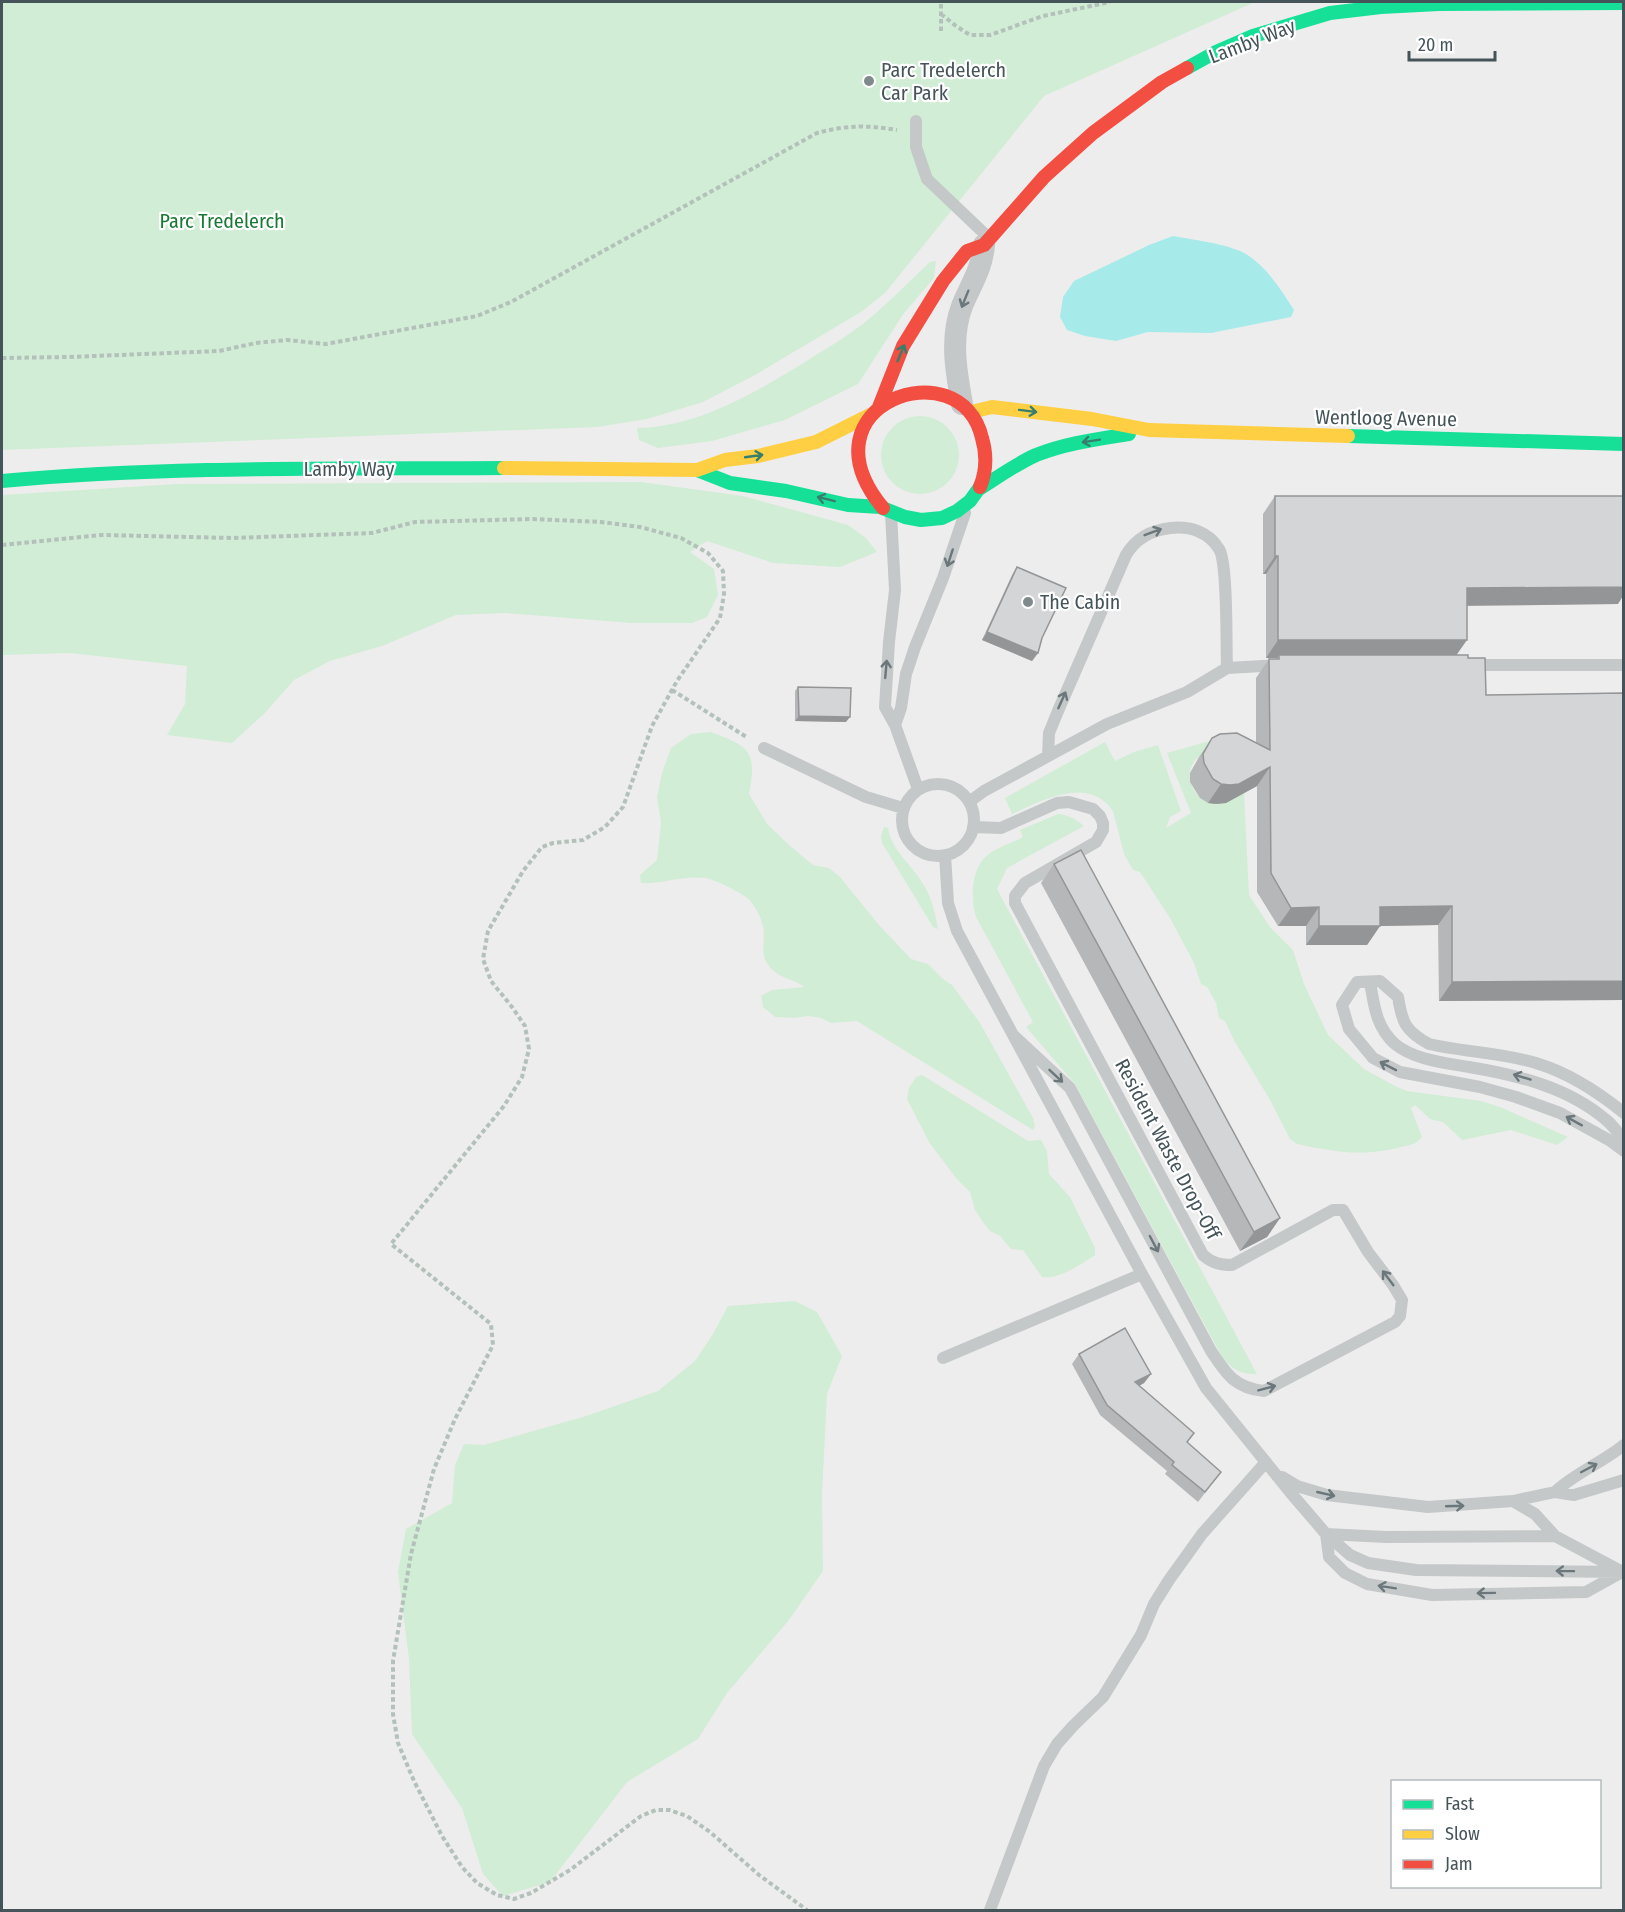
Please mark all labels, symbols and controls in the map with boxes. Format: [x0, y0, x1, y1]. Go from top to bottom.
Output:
street label: Lamby Way [1205, 13, 1299, 68]
scale bar [1409, 24, 1494, 62]
text: 20 m [1418, 34, 1453, 56]
place label: Parc Tredelerch Car Park [881, 58, 1006, 105]
marker: Parc Tredelerch Car Park [862, 74, 876, 88]
park label: Parc Tredelerch [159, 209, 285, 233]
one-way arrow [959, 290, 970, 308]
one-way arrow [896, 344, 907, 362]
street label: Wentloog Avenue [1315, 405, 1457, 431]
one-way arrow [1018, 406, 1038, 417]
one-way arrow [1082, 436, 1102, 447]
one-way arrow [744, 451, 763, 462]
street label: Lamby Way [304, 457, 395, 481]
one-way arrow [817, 493, 836, 505]
one-way arrow [1143, 526, 1162, 537]
one-way arrow [943, 548, 954, 567]
place label: The Cabin [1040, 590, 1120, 614]
marker: The Cabin [1021, 595, 1035, 609]
one-way arrow [881, 660, 892, 680]
one-way arrow [1058, 691, 1069, 709]
street label: Resident Waste Drop-Off [1110, 1055, 1227, 1245]
one-way arrow [1379, 1060, 1397, 1071]
one-way arrow [1049, 1069, 1064, 1083]
one-way arrow [1513, 1071, 1532, 1082]
one-way arrow [1565, 1115, 1583, 1126]
one-way arrow [1148, 1235, 1160, 1252]
one-way arrow [1382, 1270, 1395, 1286]
one-way arrow [1257, 1381, 1276, 1393]
one-way arrow [1580, 1462, 1598, 1474]
one-way arrow [1316, 1489, 1335, 1501]
one-way arrow [1445, 1501, 1465, 1512]
one-way arrow [1555, 1565, 1575, 1577]
one-way arrow [1378, 1582, 1397, 1593]
one-way arrow [1477, 1588, 1497, 1599]
legend [1391, 1780, 1601, 1888]
text: Fast [1445, 1793, 1474, 1815]
text: Slow [1445, 1823, 1480, 1845]
text: Jam [1445, 1853, 1473, 1875]

